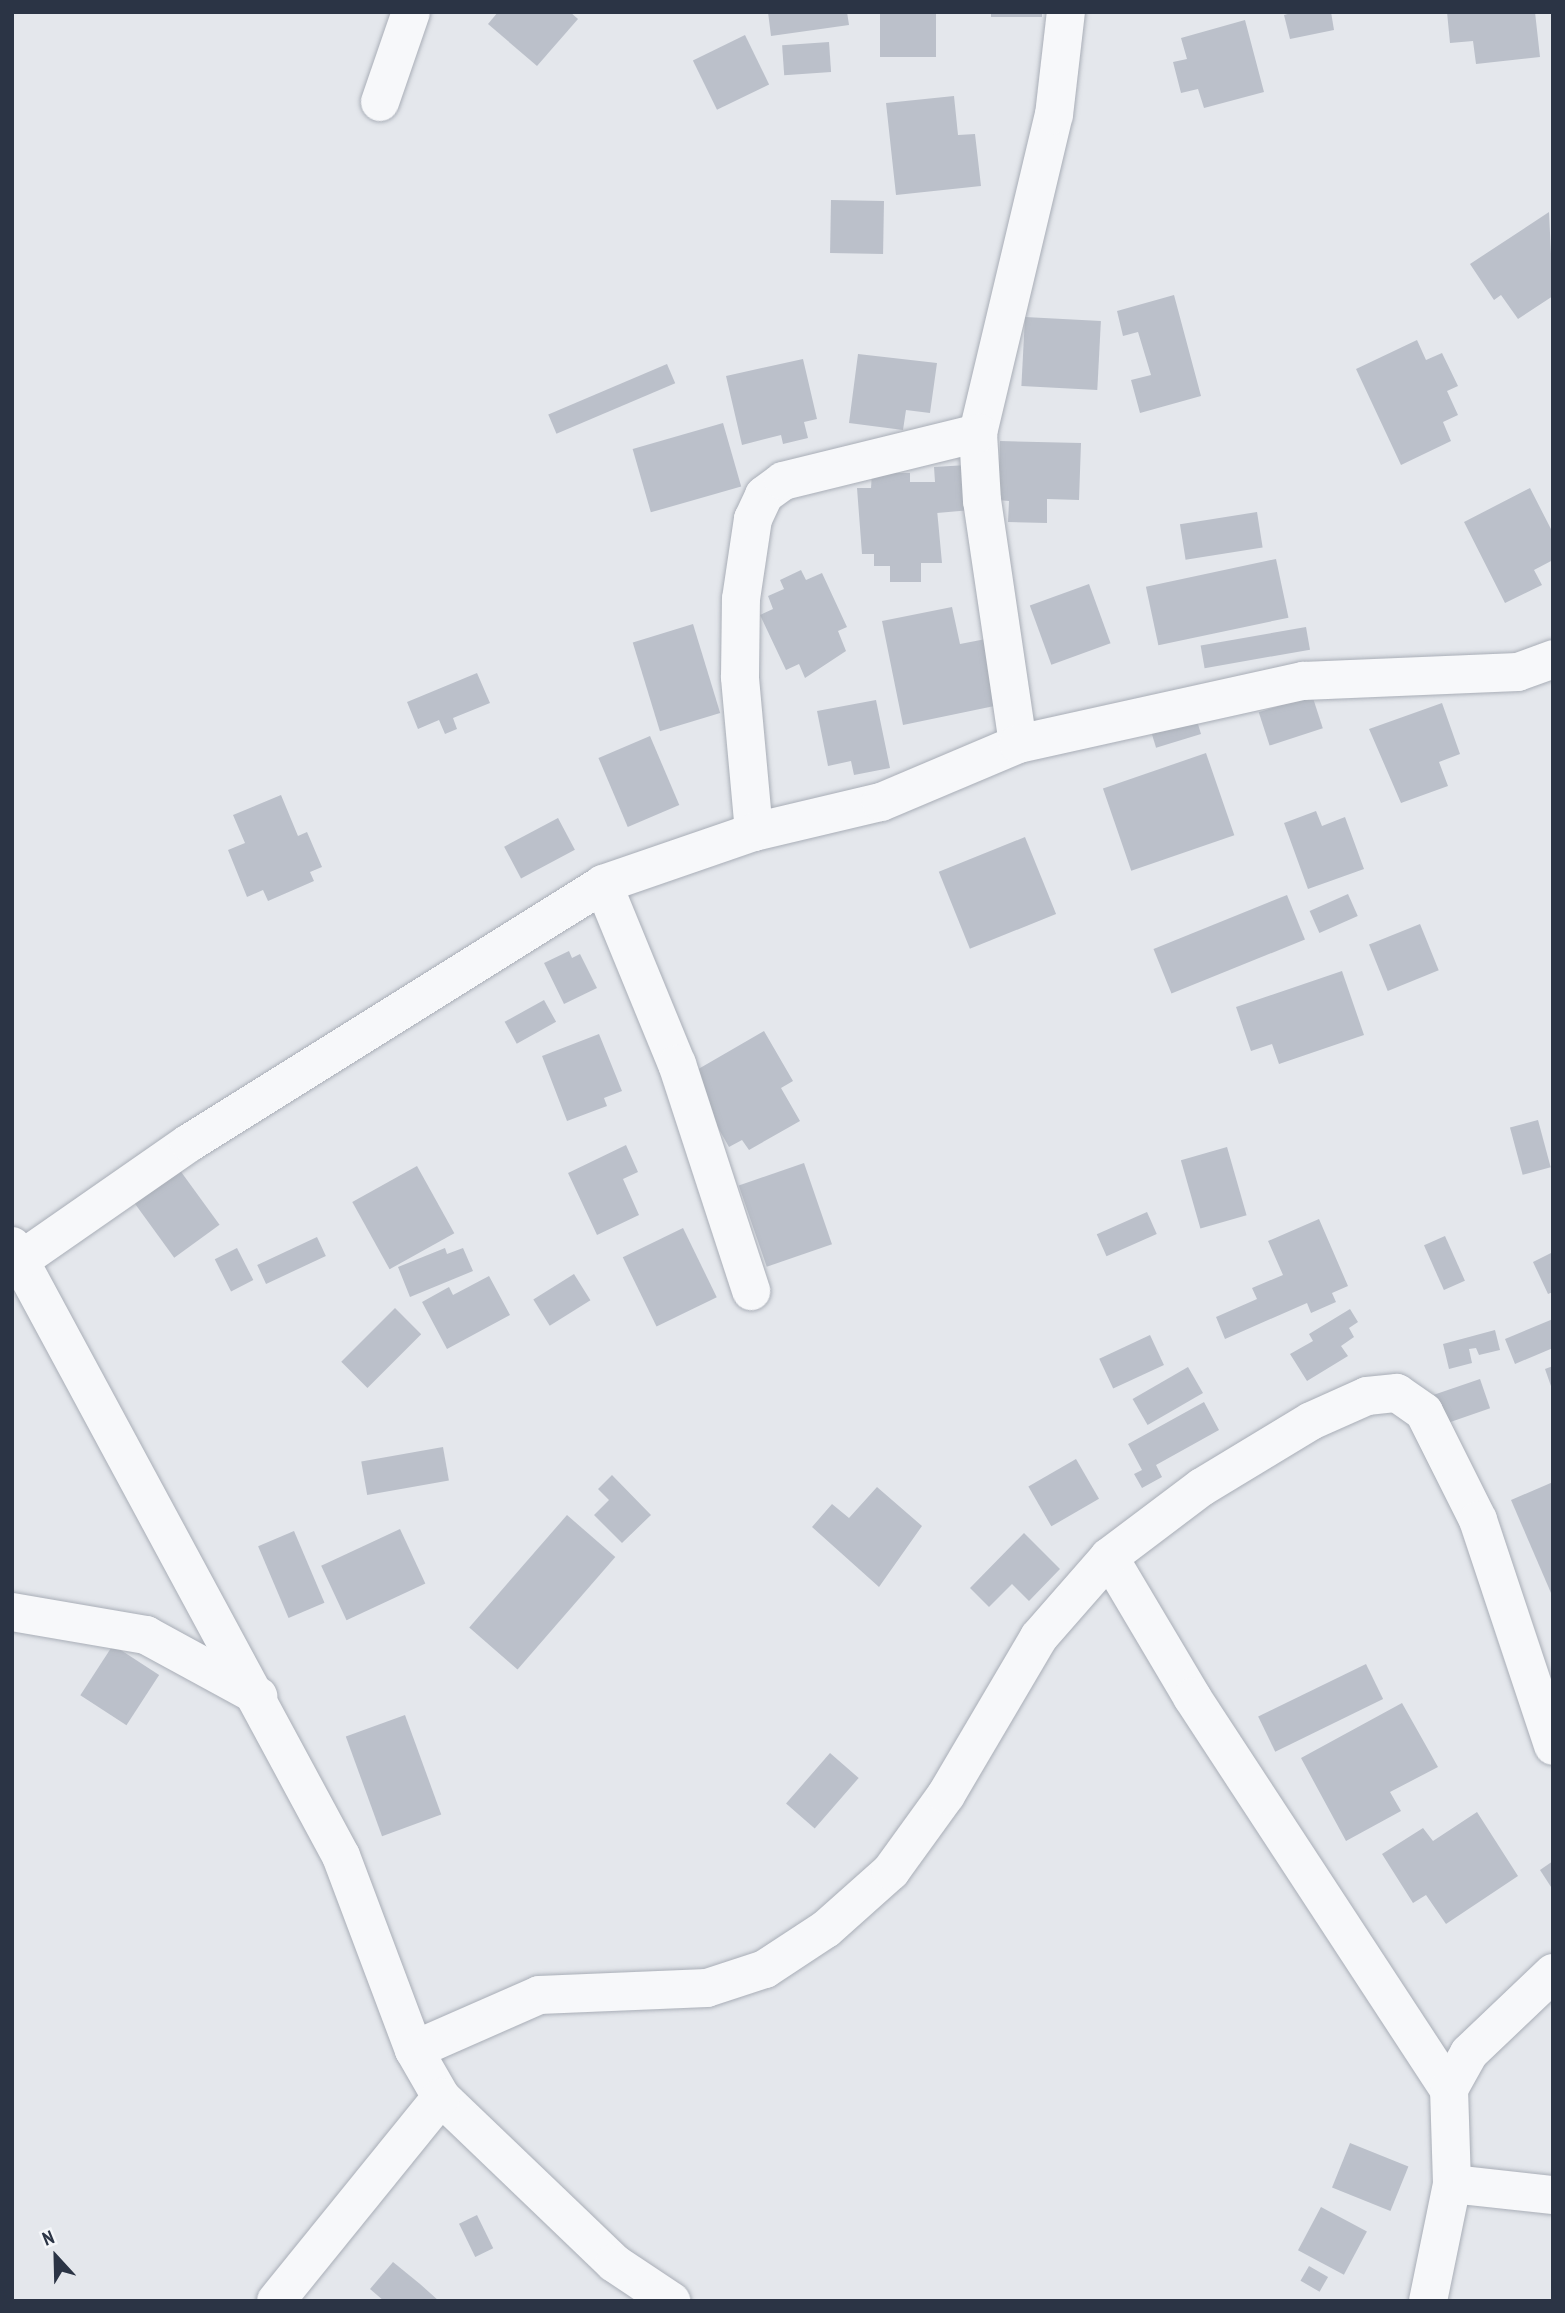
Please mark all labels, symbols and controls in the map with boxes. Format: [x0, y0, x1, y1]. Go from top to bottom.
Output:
north arrow [21, 2222, 91, 2292]
text: N [39, 2224, 57, 2251]

